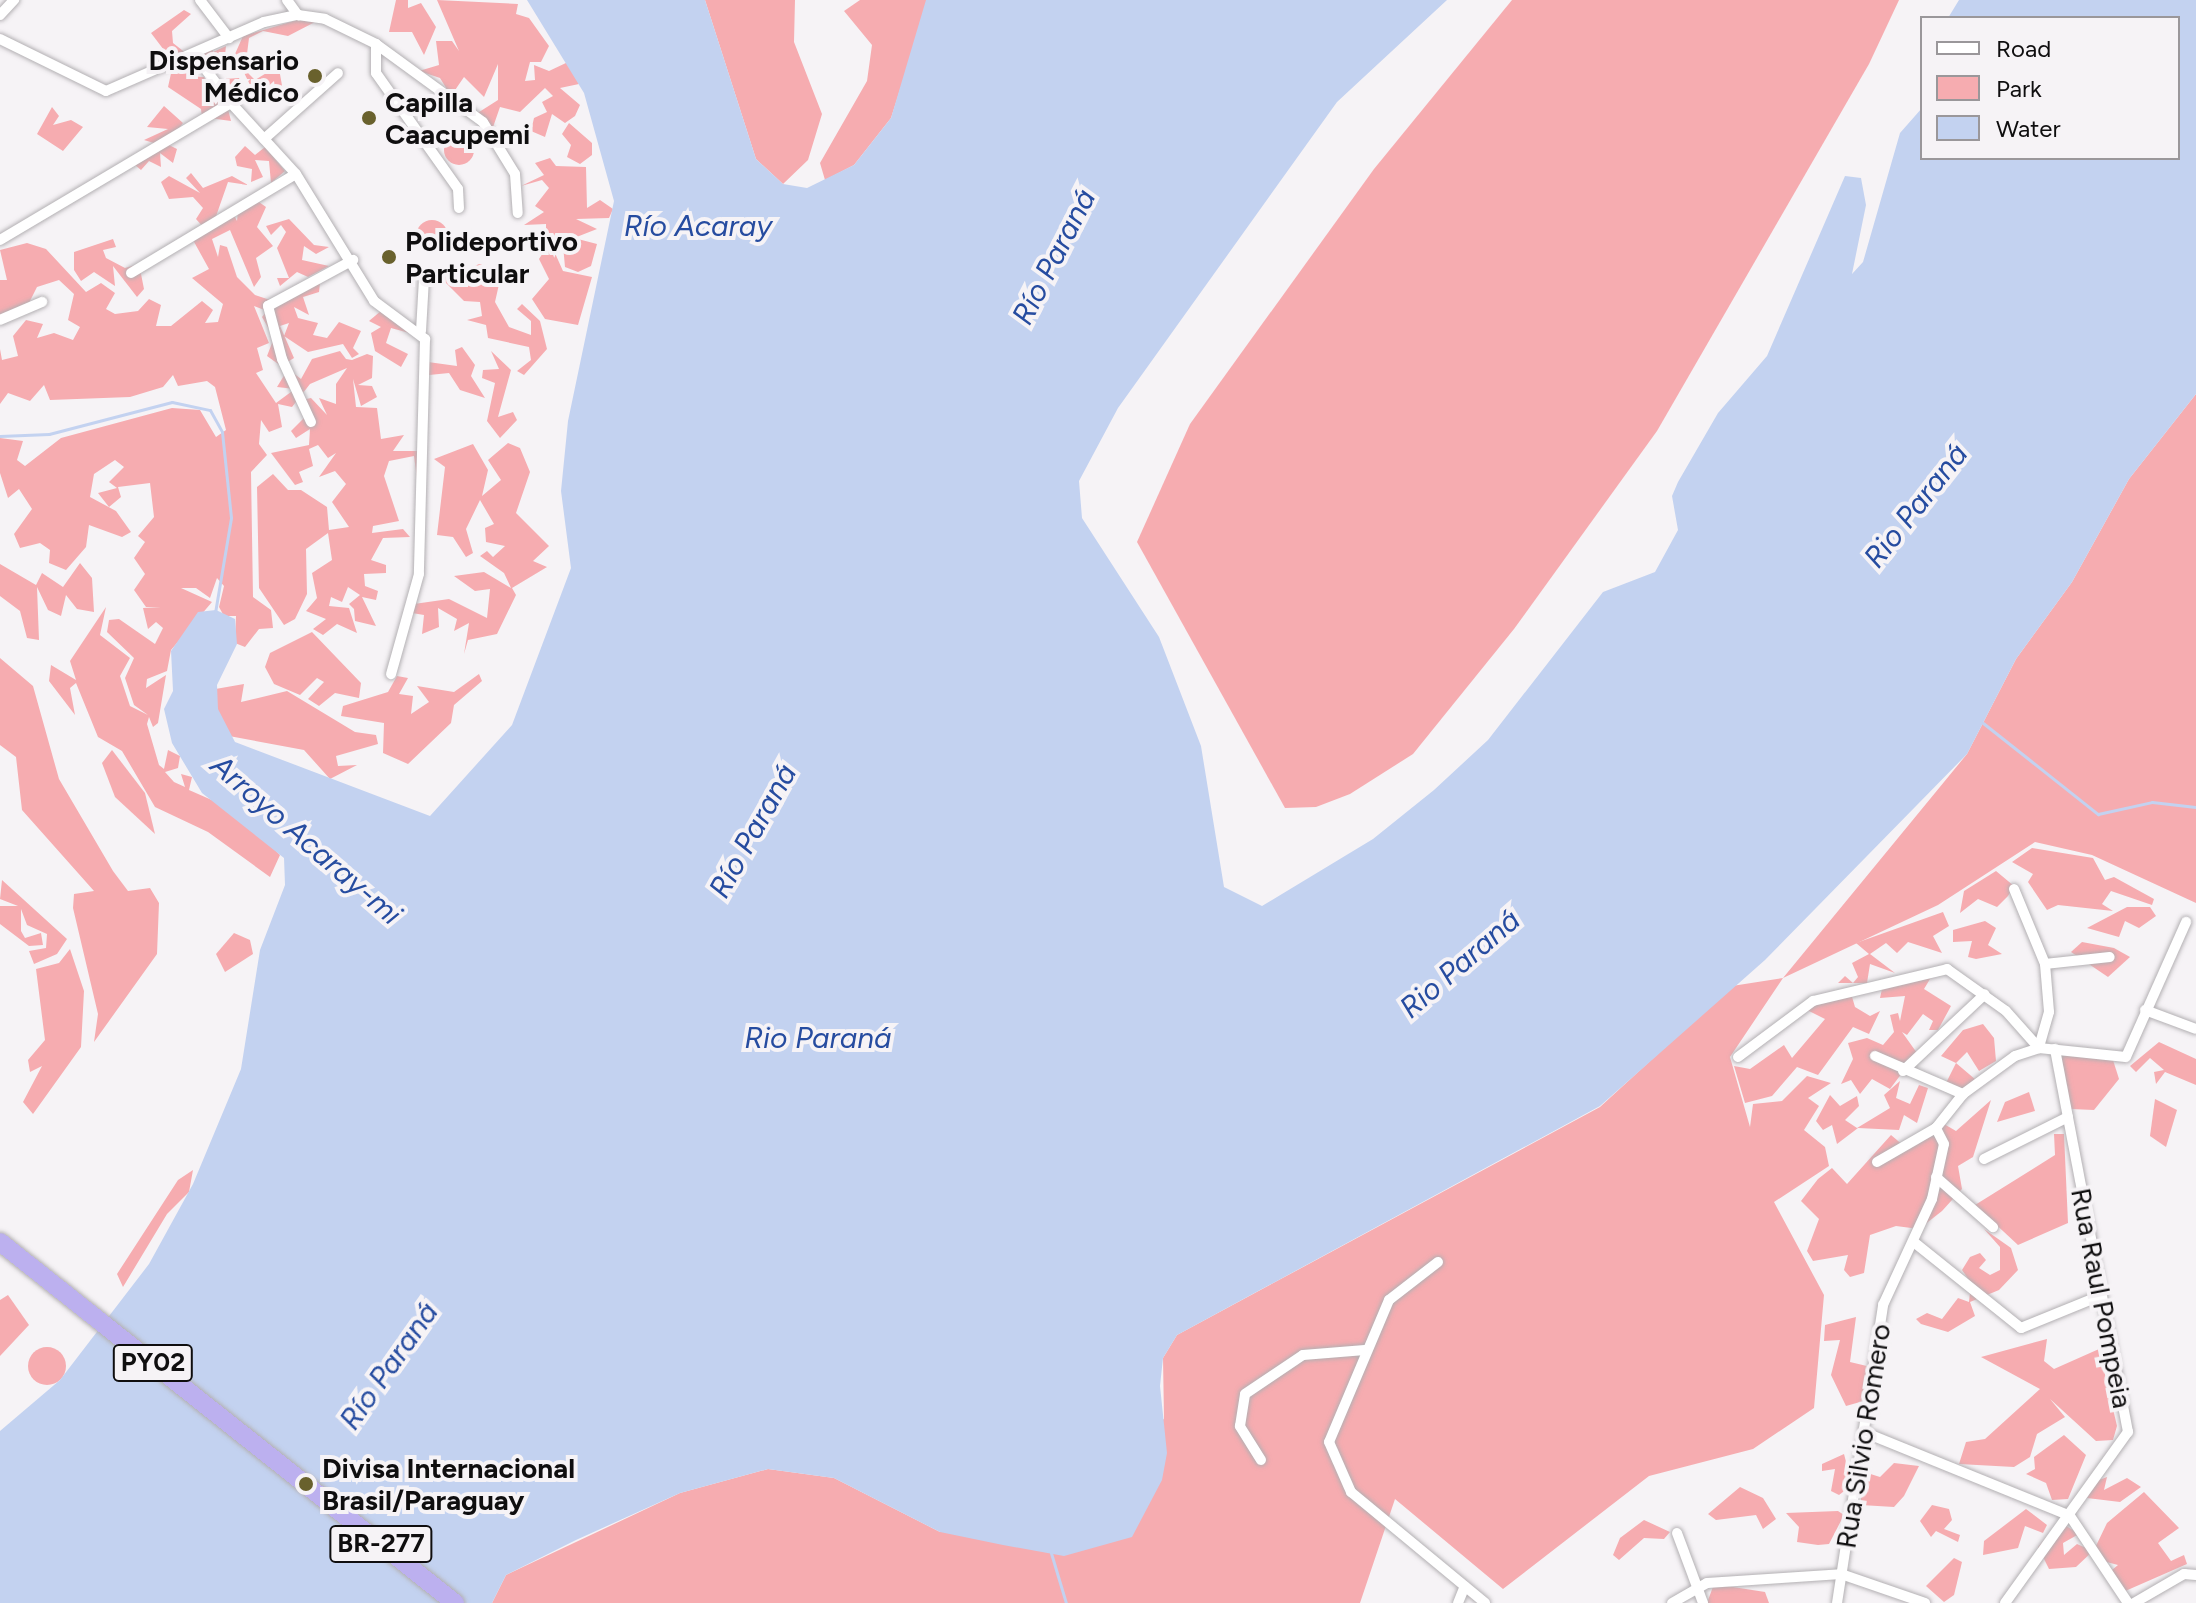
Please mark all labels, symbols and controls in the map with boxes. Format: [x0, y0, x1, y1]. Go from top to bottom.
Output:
legend [1920, 16, 2180, 160]
text: Road [1996, 34, 2051, 63]
place label: Dispensario Médico [149, 43, 299, 109]
marker: Dispensario Médico [306, 67, 324, 85]
text: Park [1996, 74, 2042, 103]
place label: Capilla Caacupemi [385, 85, 530, 151]
marker: Capilla Caacupemi [360, 109, 378, 127]
text: Water [1996, 114, 2061, 143]
water label: Río Paraná [1004, 183, 1104, 331]
water label: Río Acaray [624, 208, 772, 244]
place label: Polideportivo Particular [405, 224, 578, 290]
marker: Polideportivo Particular [380, 248, 398, 266]
water label: Rio Paraná [1856, 437, 1976, 575]
water label: Arroyo Acaray-mi [203, 747, 409, 933]
water label: Río Paraná [702, 758, 804, 904]
water label: Rio Paraná [1393, 902, 1527, 1026]
water label: Rio Paraná [744, 1020, 892, 1056]
street label: Rua Raul Pompeia [2064, 1185, 2140, 1411]
water label: Río Paraná [332, 1295, 446, 1437]
street label: Rua Silvio Romero [1829, 1321, 1897, 1551]
road number: PY02 [111, 1341, 195, 1385]
place label: Divisa Internacional Brasil/Paraguay [322, 1451, 575, 1517]
marker: Divisa Internacional Brasil/Paraguay [297, 1475, 315, 1493]
road number: BR-277 [329, 1522, 433, 1566]

